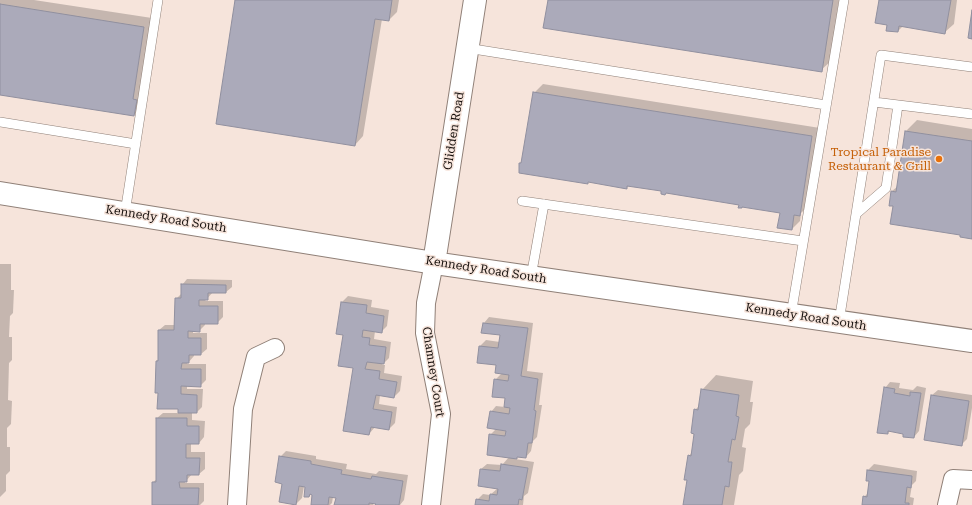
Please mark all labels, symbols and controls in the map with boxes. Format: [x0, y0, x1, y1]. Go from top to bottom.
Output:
street label: Glidden Road [441, 91, 467, 171]
place label: Tropical Paradise Restaurant & Grill [828, 145, 931, 173]
marker: Tropical Paradise Restaurant & Grill [934, 154, 944, 164]
street label: Kennedy Road South [104, 202, 228, 236]
street label: Kennedy Road South [424, 253, 548, 287]
street label: Kennedy Road South [744, 300, 868, 334]
street label: Chamney Court [419, 326, 447, 418]

